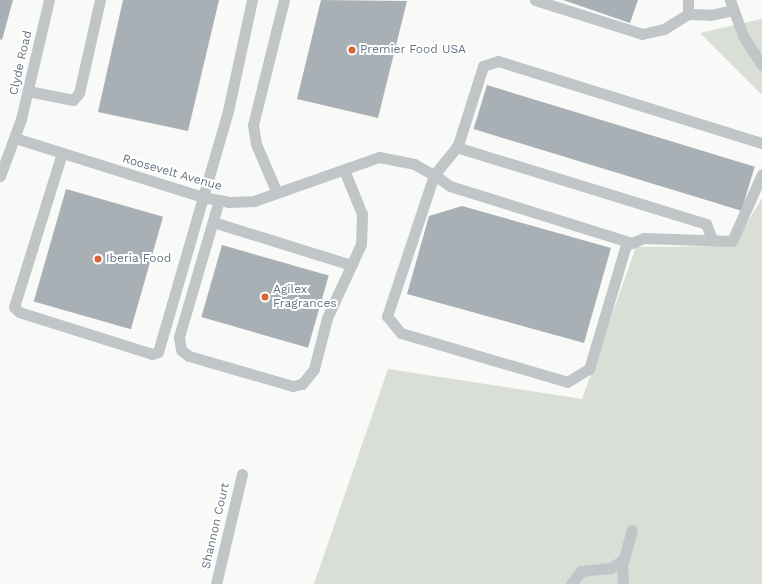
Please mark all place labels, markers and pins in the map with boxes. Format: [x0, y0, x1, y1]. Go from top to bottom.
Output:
place label: Premier Food USA [360, 43, 466, 57]
marker: Premier Food USA [347, 45, 357, 55]
place label: Iberia Food [106, 252, 171, 266]
marker: Iberia Food [93, 254, 103, 264]
place label: Agilex Fragrances [273, 283, 337, 311]
marker: Agilex Fragrances [260, 292, 270, 302]

